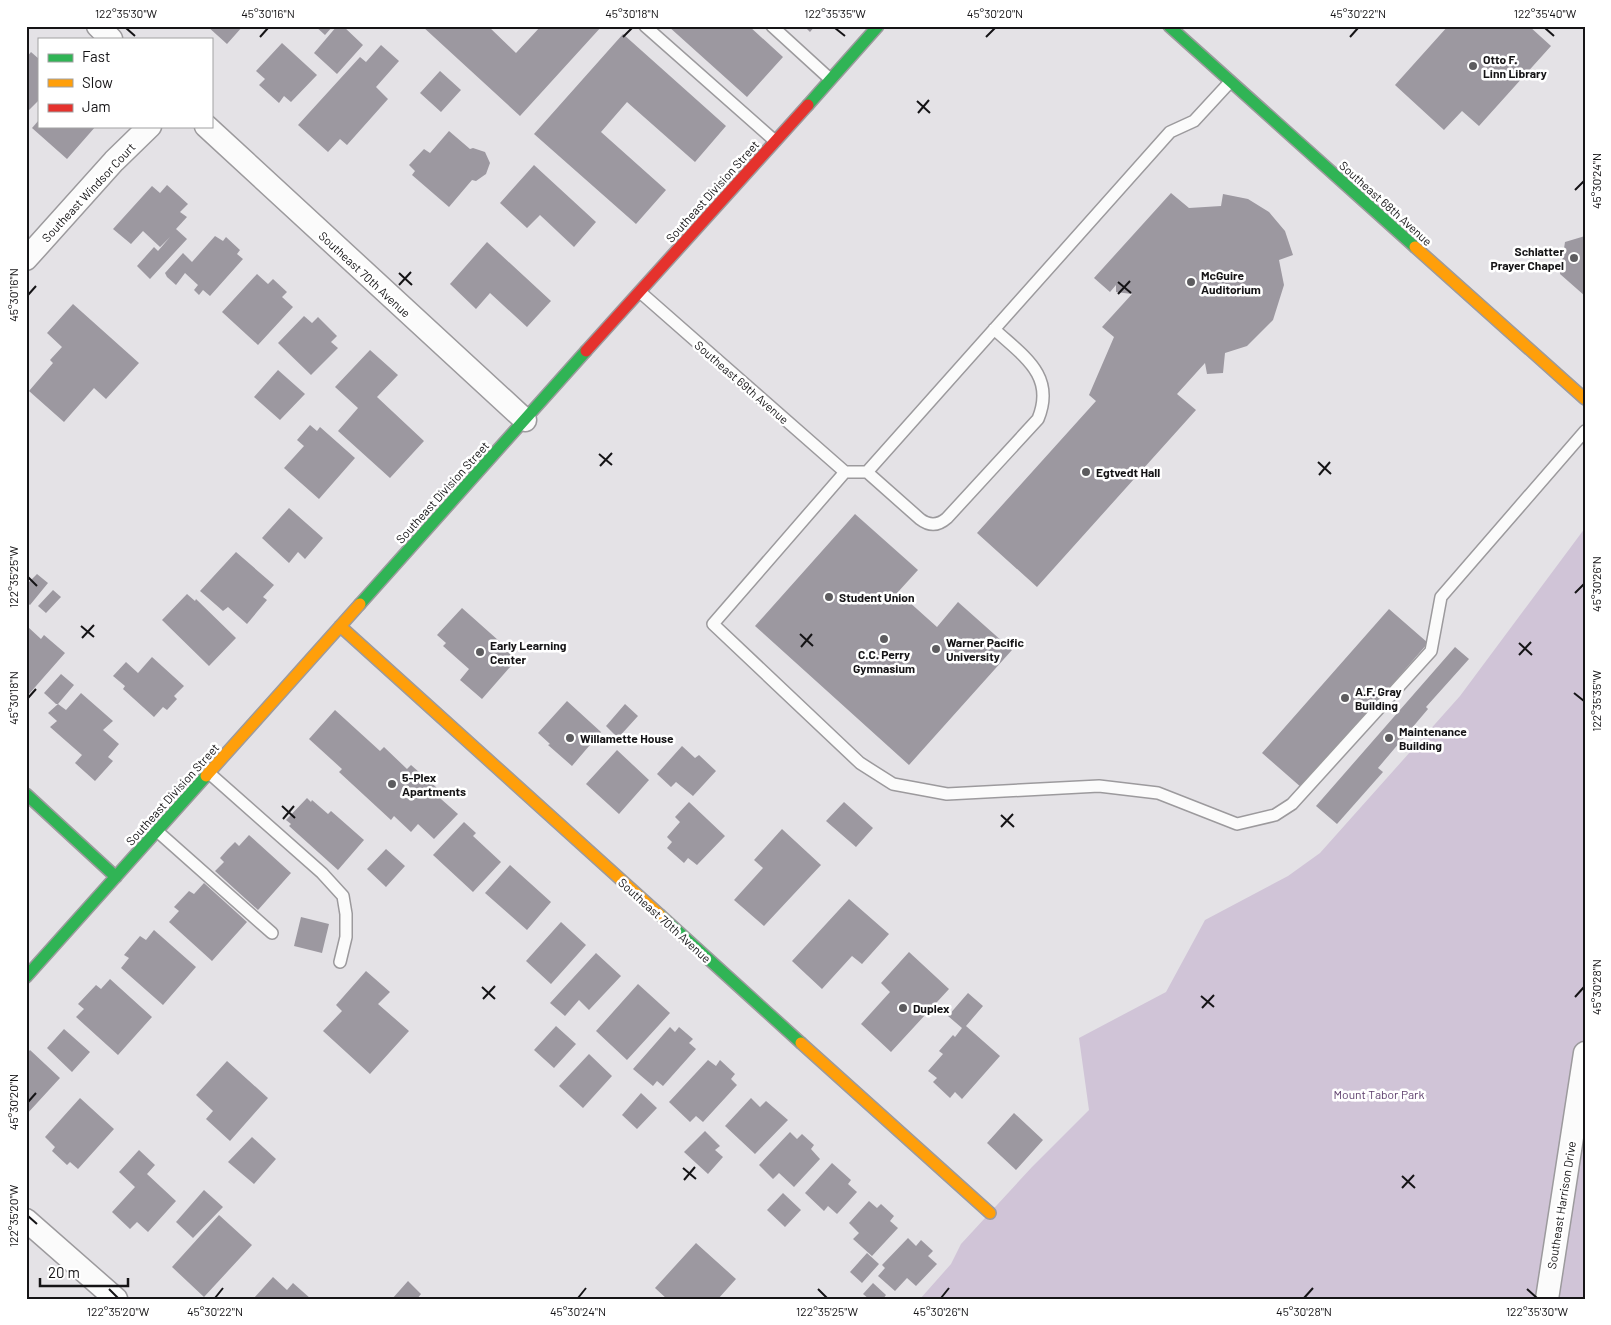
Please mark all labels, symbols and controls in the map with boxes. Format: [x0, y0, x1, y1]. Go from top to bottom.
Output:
text: 122°35'30"W [95, 6, 158, 20]
text: 45°30'16"N [241, 6, 295, 20]
text: 45°30'18"N [605, 6, 659, 20]
text: 122°35'35"W [804, 6, 866, 20]
text: 45°30'20"N [967, 6, 1023, 20]
text: 45°30'22"N [1330, 6, 1386, 20]
text: 122°35'40"W [1514, 6, 1577, 20]
legend [38, 38, 212, 128]
text: Fast [82, 47, 110, 65]
place label: Otto F. Linn Library [1483, 52, 1547, 80]
marker: Otto F. Linn Library [1467, 60, 1479, 72]
text: Slow [82, 73, 113, 91]
text: Jam [82, 97, 111, 115]
street label: Southeast Division Street [663, 137, 761, 245]
street label: Southeast Windsor Court [38, 140, 138, 244]
text: 45°30'24"N [1589, 153, 1603, 209]
street label: Southeast 68th Avenue [1337, 158, 1435, 248]
street label: Southeast 70th Avenue [317, 228, 413, 320]
place label: Schlatter Prayer Chapel [1490, 244, 1564, 272]
marker: Schlatter Prayer Chapel [1568, 252, 1580, 264]
text: 45°30'16"N [6, 268, 20, 322]
place label: McGuire Auditorium [1201, 268, 1261, 296]
marker: McGuire Auditorium [1185, 276, 1197, 288]
street label: Southeast 69th Avenue [692, 338, 792, 426]
street label: Southeast Division Street [393, 438, 491, 546]
place label: Egtvedt Hall [1096, 465, 1160, 479]
marker: Egtvedt Hall [1080, 466, 1092, 478]
text: 122°35'25"W [6, 546, 20, 608]
text: 45°30'26"N [1589, 556, 1603, 612]
place label: Student Union [839, 590, 915, 604]
marker: Student Union [823, 591, 835, 603]
marker: C.C. Perry Gymnasium [878, 633, 890, 645]
place label: Warner Pacific University [946, 635, 1024, 663]
place label: Early Learning Center [490, 638, 567, 666]
marker: Warner Pacific University [930, 643, 942, 655]
marker: Early Learning Center [474, 646, 486, 658]
place label: C.C. Perry Gymnasium [853, 647, 915, 675]
text: 122°35'35"W [1589, 670, 1603, 732]
text: 45°30'18"N [6, 671, 20, 725]
place label: A.F. Gray Building [1355, 684, 1402, 712]
marker: A.F. Gray Building [1339, 692, 1351, 704]
place label: Maintenance Building [1399, 724, 1467, 752]
place label: Willamette House [580, 731, 674, 745]
marker: Willamette House [564, 732, 576, 744]
marker: Maintenance Building [1383, 732, 1395, 744]
street label: Southeast Division Street [123, 740, 221, 848]
place label: 5-Plex Apartments [402, 770, 466, 798]
marker: 5-Plex Apartments [386, 778, 398, 790]
street label: Southeast 70th Avenue [616, 875, 714, 965]
text: 45°30'28"N [1589, 959, 1603, 1015]
place label: Duplex [913, 1001, 950, 1015]
marker: Duplex [897, 1002, 909, 1014]
text: 45°30'20"N [6, 1074, 20, 1130]
park label: Mount Tabor Park [1334, 1087, 1424, 1101]
street label: Southeast Harrison Drive [1544, 1140, 1578, 1270]
text: 122°35'20"W [6, 1184, 20, 1247]
scale bar [40, 1255, 128, 1287]
text: 20 m [48, 1263, 80, 1281]
text: 122°35'20"W [87, 1304, 150, 1318]
text: 45°30'22"N [187, 1304, 243, 1318]
text: 45°30'24"N [550, 1304, 606, 1318]
text: 122°35'25"W [796, 1304, 858, 1318]
text: 45°30'26"N [913, 1304, 969, 1318]
text: 45°30'28"N [1276, 1304, 1332, 1318]
text: 122°35'30"W [1506, 1304, 1569, 1318]

